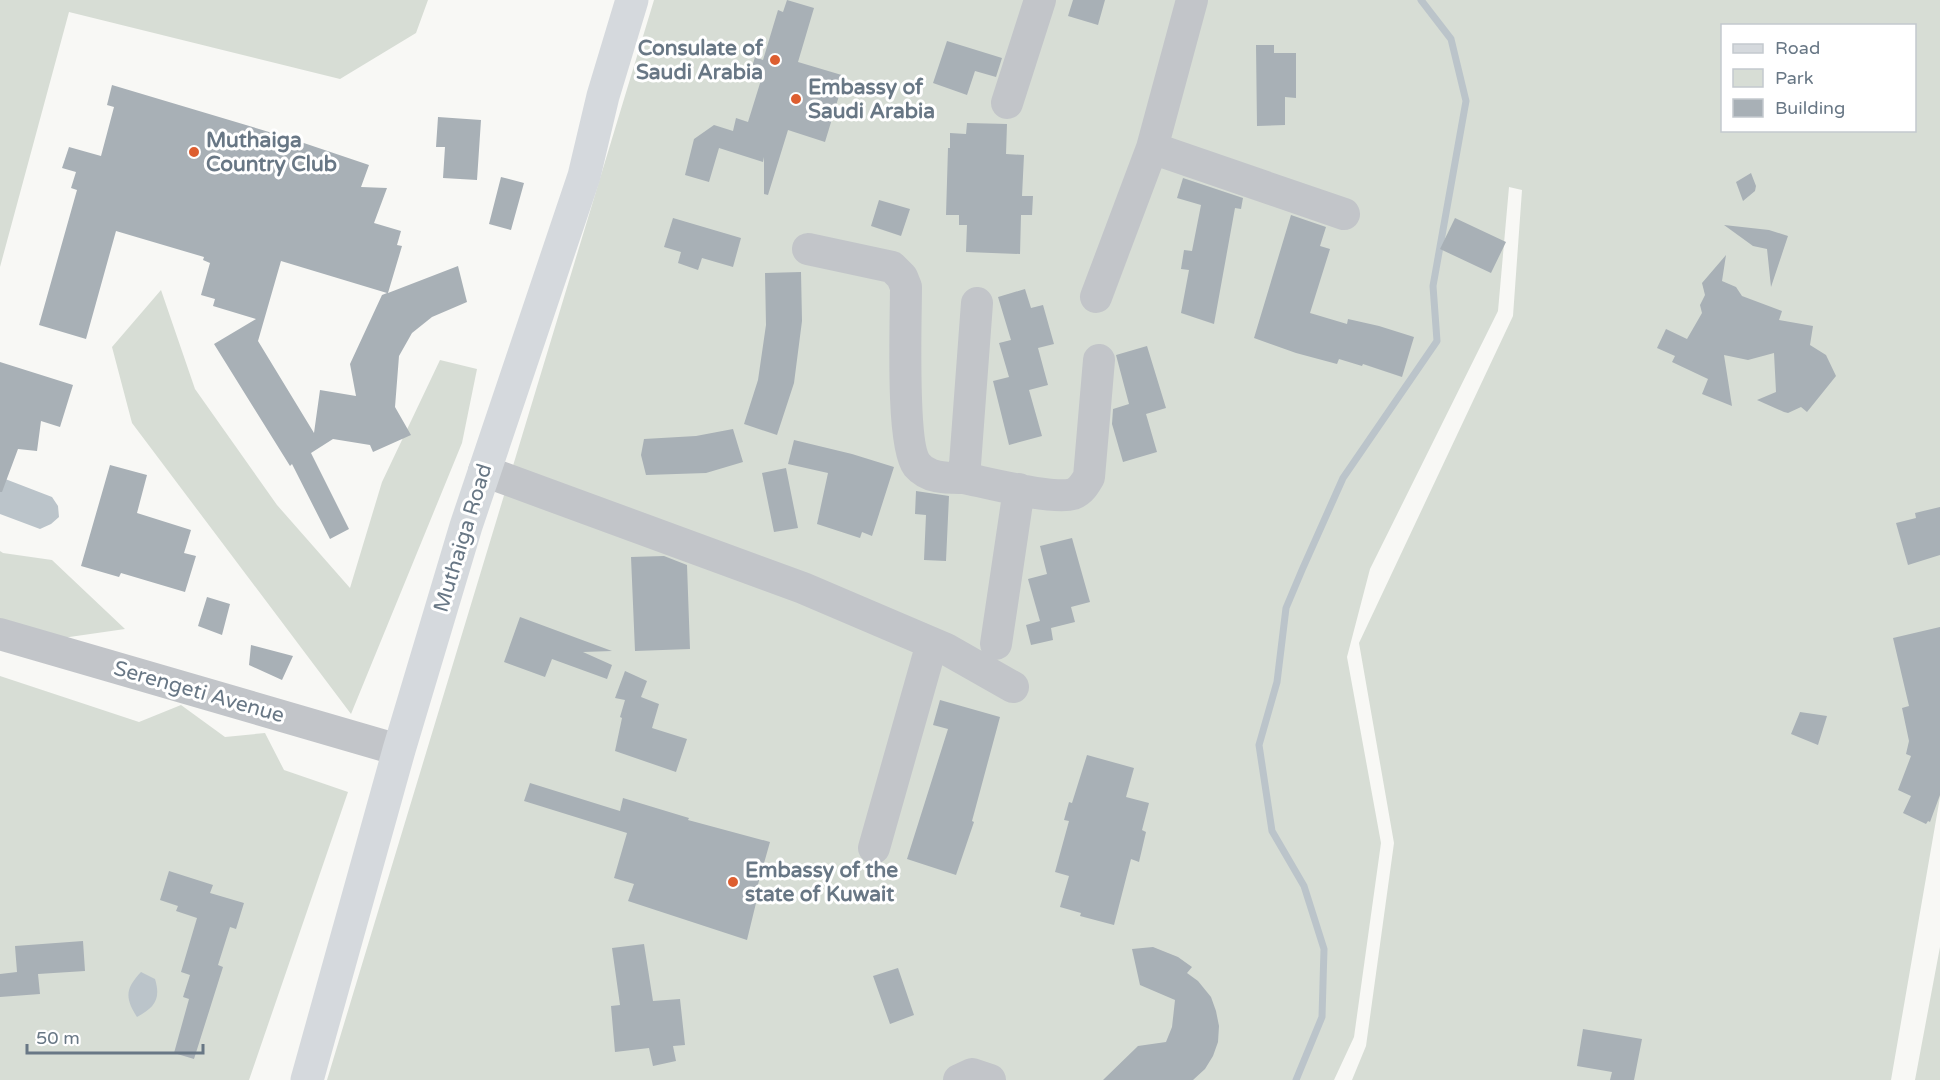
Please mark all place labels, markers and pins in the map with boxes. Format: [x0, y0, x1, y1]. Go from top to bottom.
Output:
place label: Consulate of Saudi Arabia [636, 36, 764, 85]
marker: Consulate of Saudi Arabia [768, 53, 782, 67]
place label: Embassy of Saudi Arabia [808, 75, 935, 124]
marker: Embassy of Saudi Arabia [789, 92, 803, 106]
place label: Muthaiga Country Club [206, 128, 337, 177]
marker: Muthaiga Country Club [187, 145, 201, 159]
place label: Embassy of the state of Kuwait [745, 858, 898, 907]
marker: Embassy of the state of Kuwait [726, 875, 740, 889]

